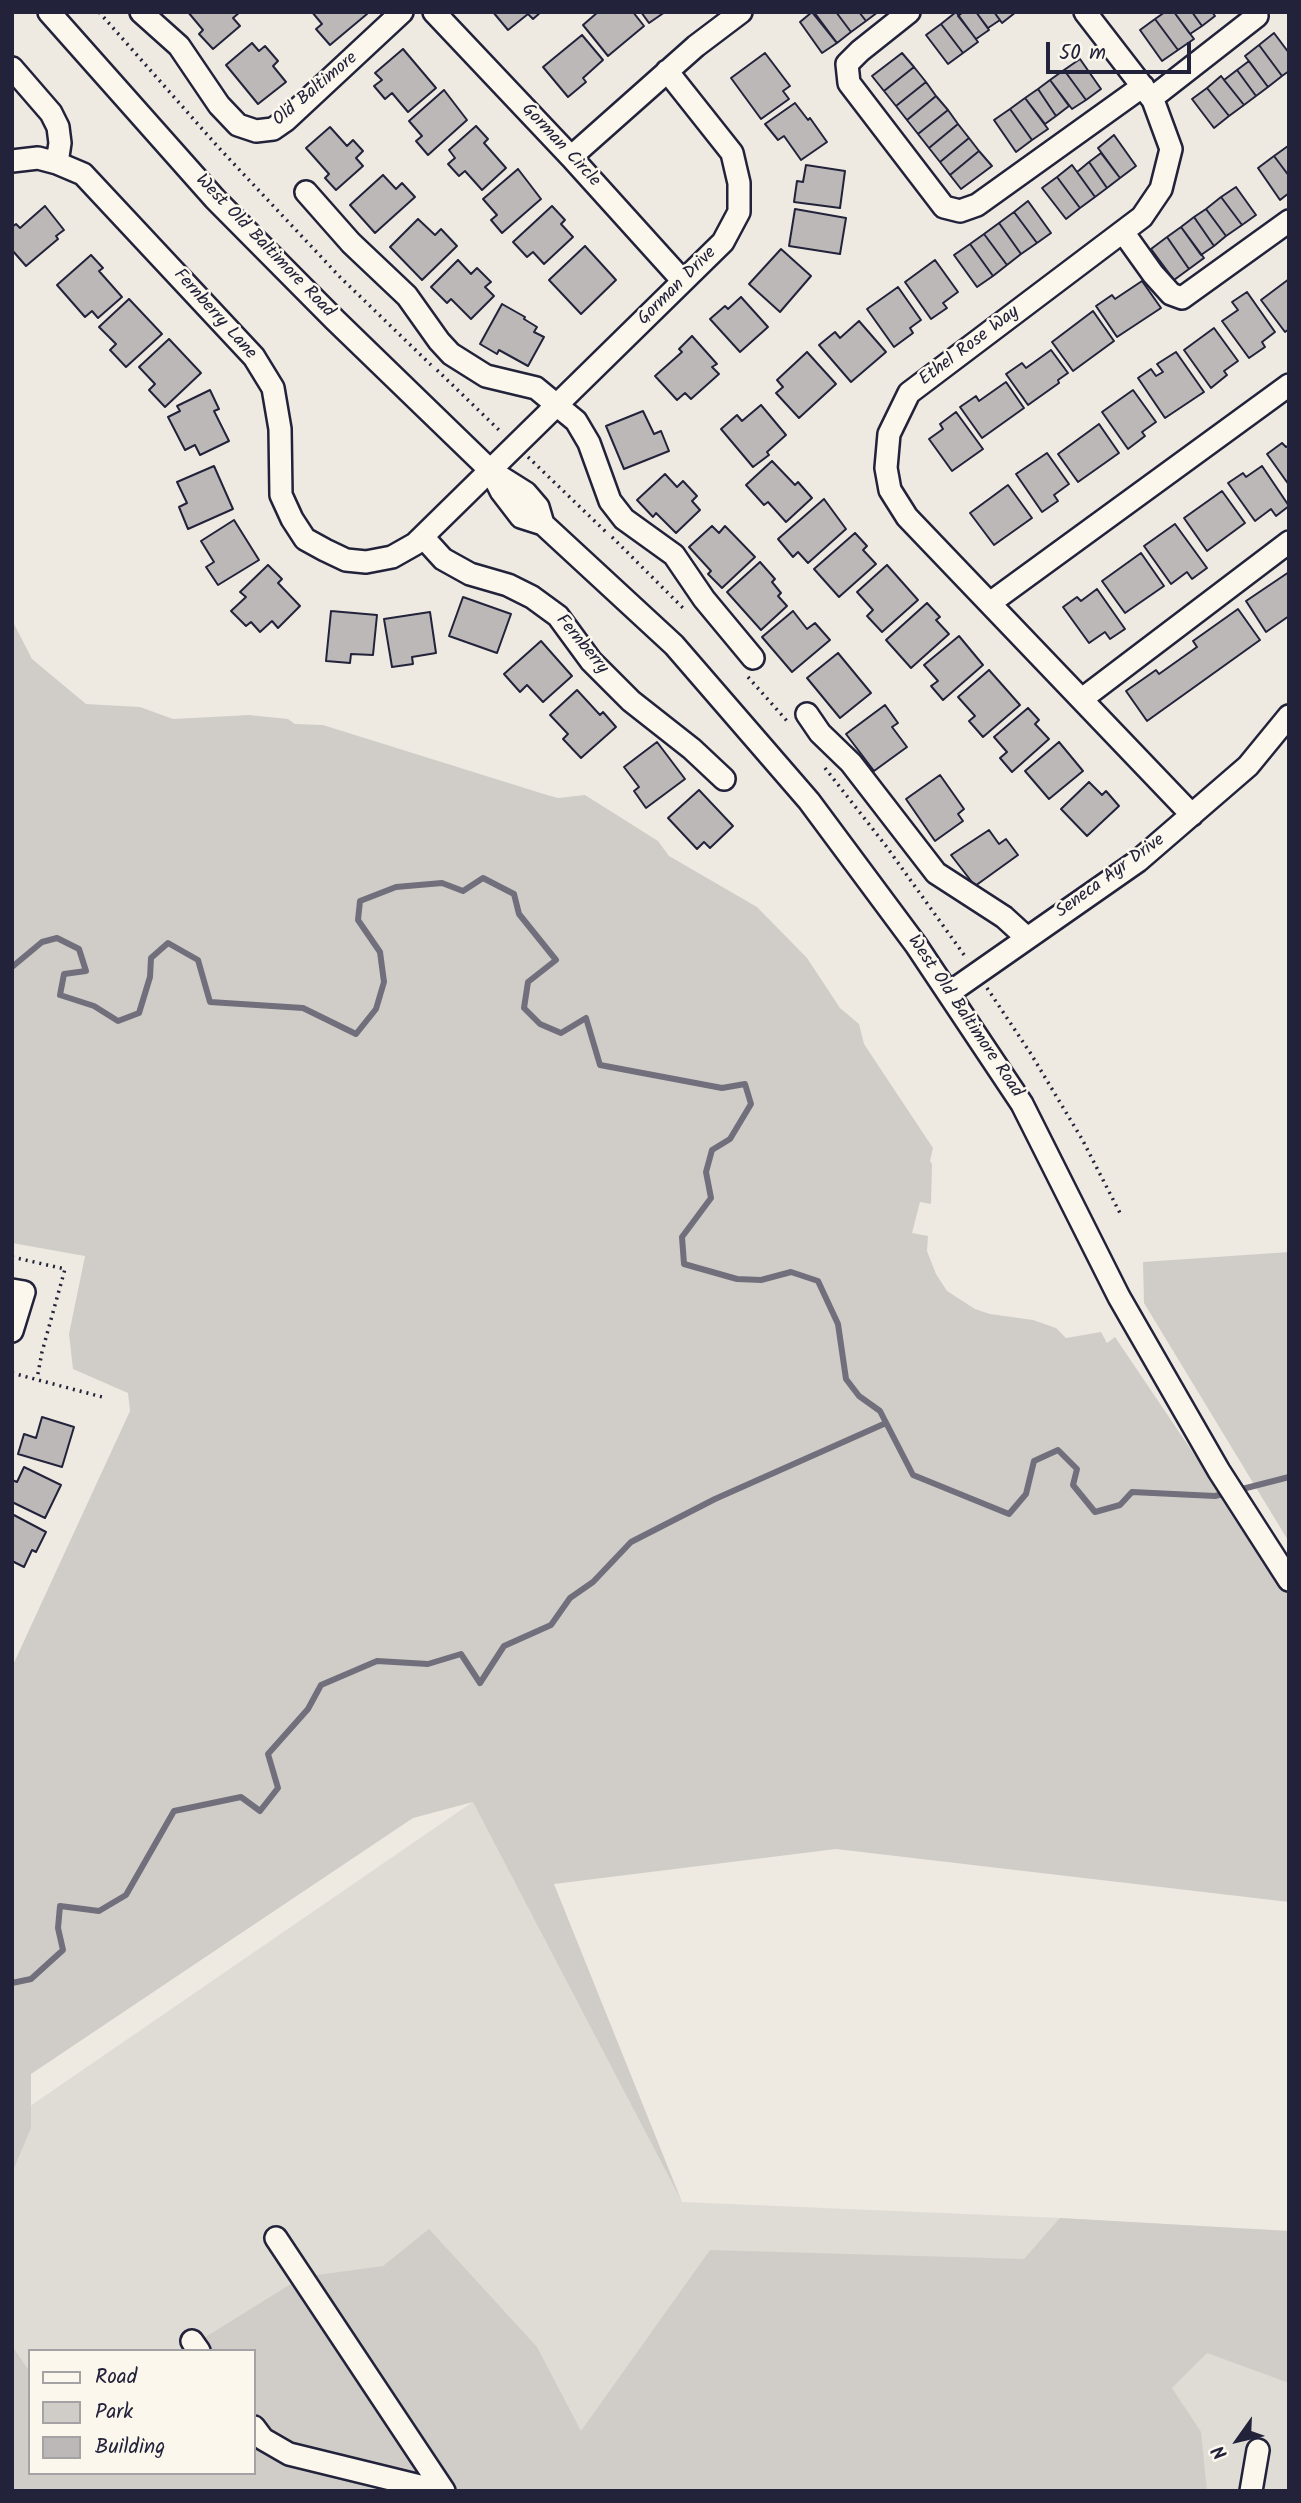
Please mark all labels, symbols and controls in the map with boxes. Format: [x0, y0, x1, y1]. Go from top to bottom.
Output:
scale bar [1049, 28, 1194, 72]
text: 50 m [1059, 37, 1106, 70]
street label: Old Baltimore [269, 48, 363, 132]
street label: Gorman Circle [516, 100, 604, 192]
street label: West Old Baltimore Road [190, 171, 338, 323]
street label: Gorman Drive [634, 243, 722, 331]
street label: Fernberry Lane [168, 265, 260, 365]
street label: Ethel Rose Way [916, 302, 1024, 392]
street label: Fernberry [550, 611, 612, 679]
street label: Seneca Ayr Drive [1052, 830, 1170, 924]
street label: West Old Baltimore Road [902, 932, 1026, 1102]
legend [28, 2349, 256, 2475]
text: Road [95, 2361, 137, 2394]
text: Park [95, 2396, 133, 2429]
north arrow [1203, 2405, 1273, 2475]
text: Building [95, 2431, 165, 2464]
text: N [1205, 2438, 1236, 2465]

